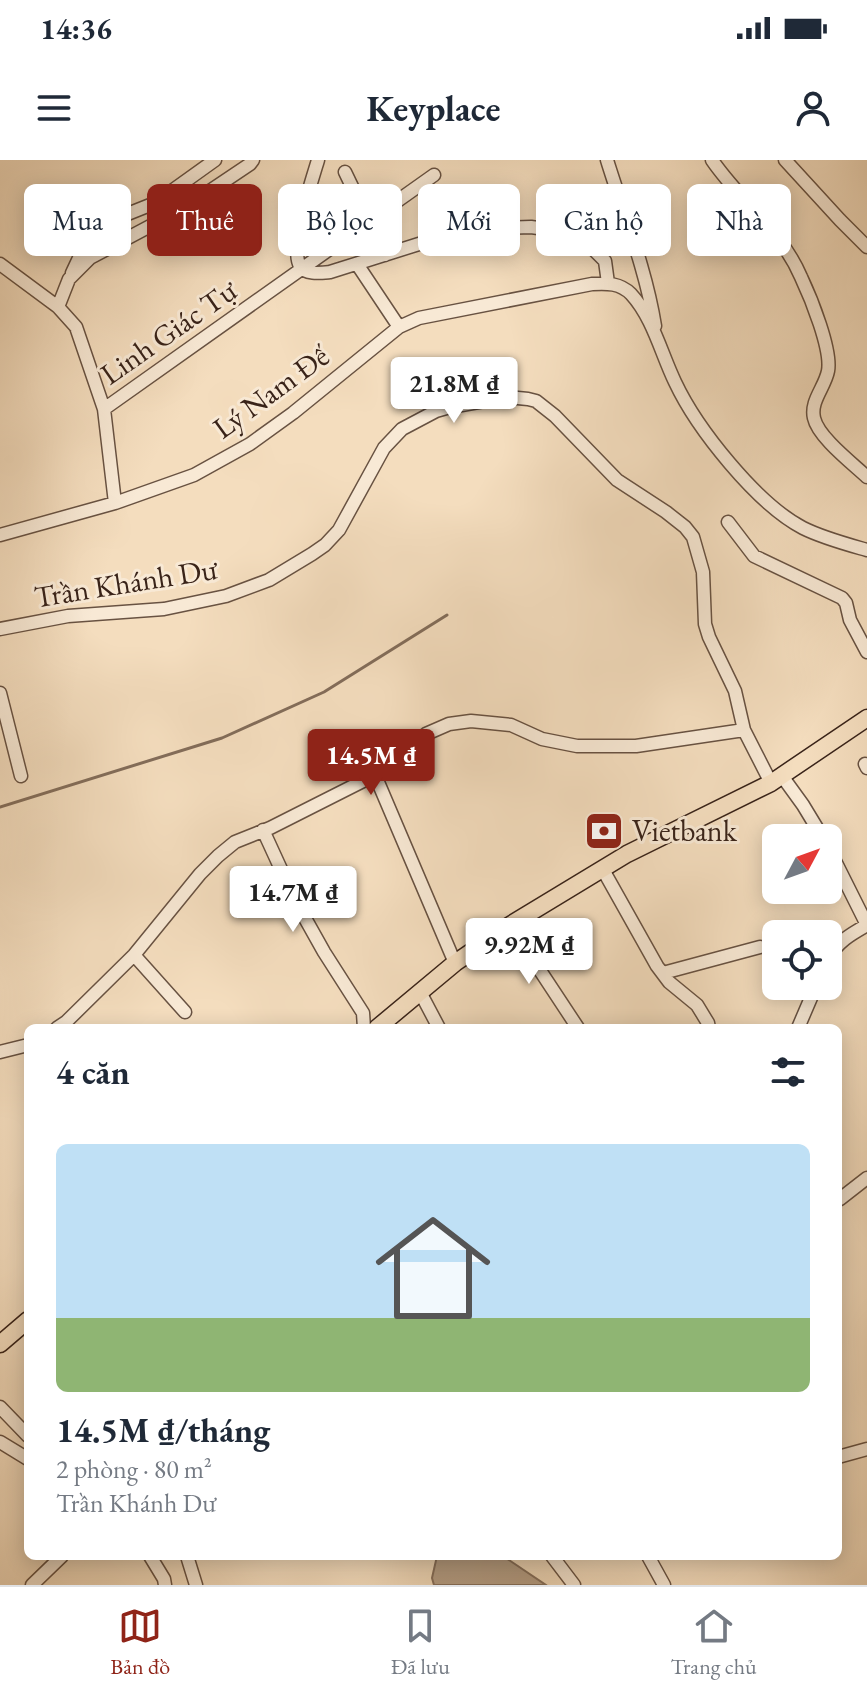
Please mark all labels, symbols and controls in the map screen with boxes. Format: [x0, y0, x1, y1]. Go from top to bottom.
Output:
text: 14:36 [40, 9, 112, 48]
text: Keyplace [366, 85, 501, 132]
icon: menu [32, 86, 76, 130]
icon: person [791, 86, 835, 130]
chip: Mua [24, 184, 131, 256]
chip: Thuê [147, 184, 262, 256]
chip: Bộ lọc [278, 184, 402, 256]
chip: Mới [418, 184, 520, 256]
chip: Căn hộ [536, 184, 671, 256]
chip: Nhà [687, 184, 791, 256]
street label: Linh Giác Tự [93, 270, 245, 393]
street label: Lý Nam Đế [205, 336, 338, 447]
pin: 21.8M ₫ [380, 357, 528, 425]
text: 21.8M ₫ [409, 366, 499, 400]
street label: Trần Khánh Dư [31, 549, 221, 616]
pin: 14.5M ₫ [297, 729, 445, 797]
text: 14.5M ₫ [326, 738, 416, 772]
bank icon: Vietbank [583, 810, 625, 852]
place label: Vietbank [632, 811, 738, 850]
north arrow [762, 824, 842, 904]
map controls [762, 824, 842, 1000]
pin: 14.7M ₫ [219, 866, 367, 934]
text: 14.7M ₫ [248, 875, 338, 909]
pin: 9.92M ₫ [455, 918, 603, 986]
button: locate [762, 920, 842, 1000]
text: 9.92M ₫ [484, 927, 574, 961]
text: 4 căn [56, 1050, 130, 1094]
icon: filters [766, 1050, 810, 1094]
icon: home [361, 1196, 505, 1340]
text: 14.5M ₫/tháng [56, 1408, 270, 1452]
text: 2 phòng · 80 m² [56, 1452, 212, 1486]
text: Trần Khánh Dư [56, 1486, 217, 1520]
tab: Bản đồ [110, 1604, 170, 1681]
tab: Đã lưu [391, 1604, 450, 1681]
tab: Trang chủ [670, 1604, 757, 1681]

